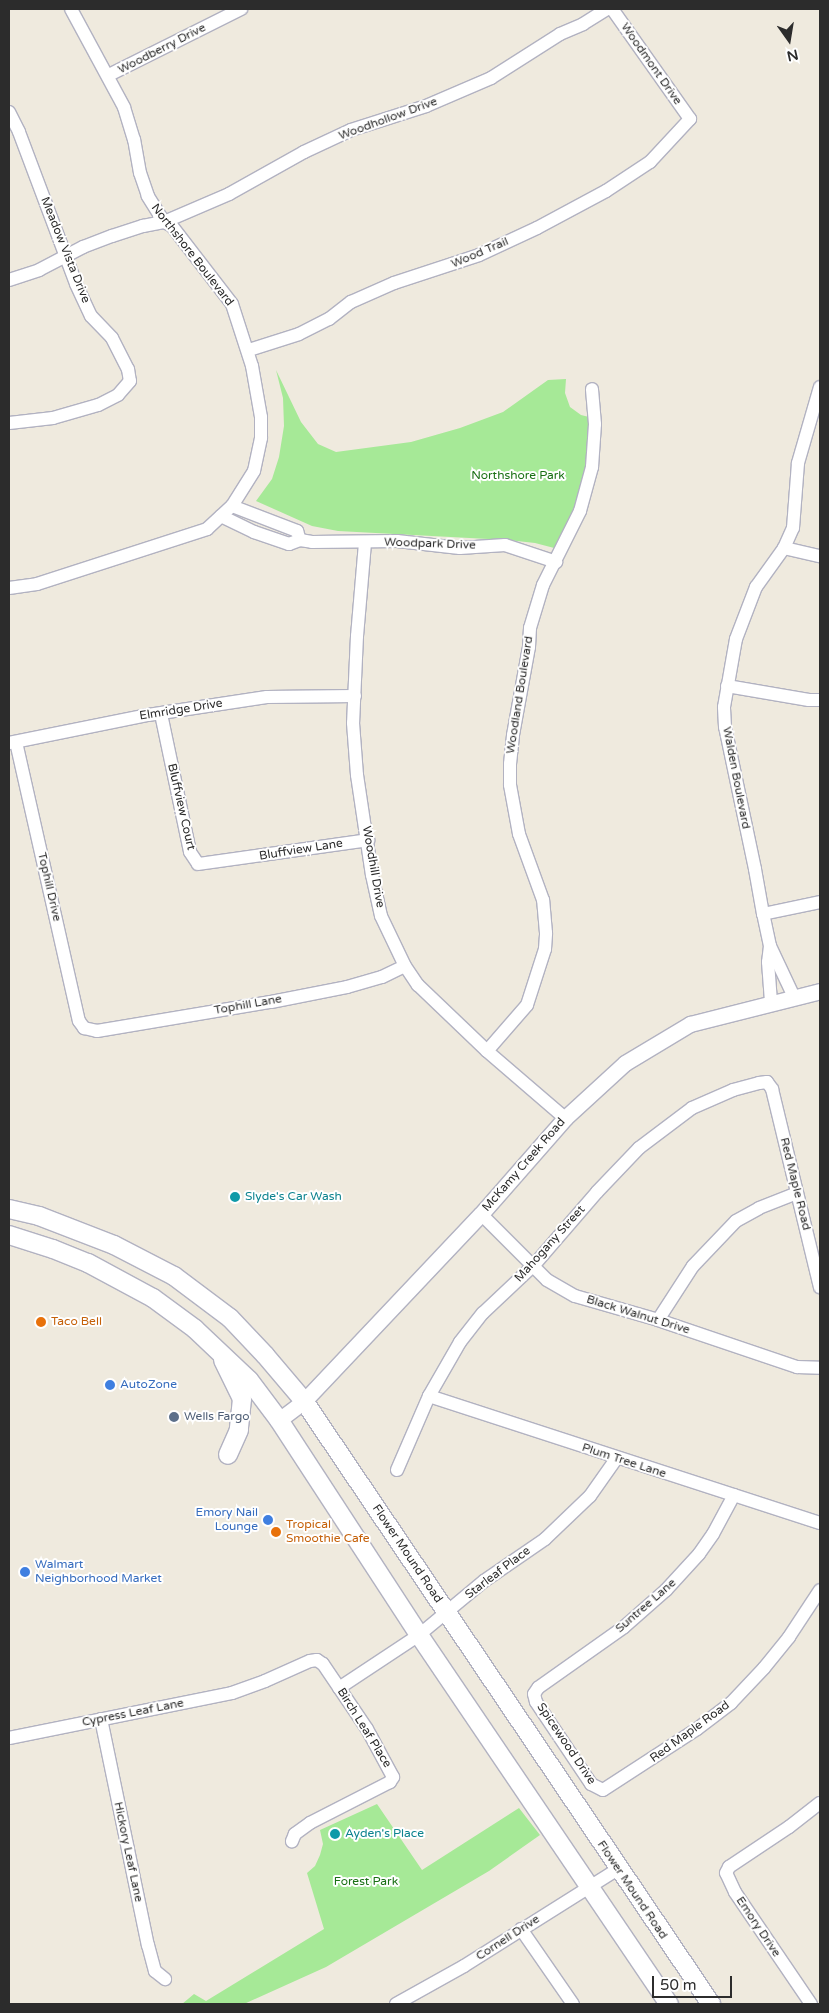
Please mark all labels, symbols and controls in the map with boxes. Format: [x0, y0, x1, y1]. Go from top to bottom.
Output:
north arrow [764, 15, 814, 65]
street label: Woodmont Drive [617, 20, 685, 108]
street label: Woodberry Drive [116, 21, 208, 77]
text: N [785, 46, 800, 65]
street label: Woodhollow Drive [337, 94, 439, 144]
street label: Meadow Vista Drive [37, 195, 93, 305]
street label: Northshore Boulevard [148, 201, 236, 309]
street label: Wood Trail [449, 234, 511, 272]
park label: Northshore Park [471, 469, 565, 483]
street label: Woodpark Drive [384, 535, 476, 553]
street label: Woodland Boulevard [504, 635, 536, 755]
street label: Elmridge Drive [138, 696, 224, 724]
street label: Walden Boulevard [719, 726, 753, 830]
street label: Bluffview Court [164, 762, 198, 852]
street label: Woodhill Drive [359, 825, 387, 909]
street label: Bluffview Lane [258, 836, 344, 864]
street label: Tophill Drive [34, 851, 64, 923]
street label: Tophill Lane [213, 992, 283, 1018]
street label: McKamy Creek Road [479, 1115, 569, 1215]
street label: Red Maple Road [777, 1136, 813, 1232]
place label: Slyde's Car Wash [245, 1190, 342, 1204]
marker: Slyde's Car Wash [229, 1191, 241, 1203]
street label: Mahogany Street [512, 1203, 588, 1285]
street label: Black Walnut Drive [585, 1292, 691, 1338]
place label: Taco Bell [51, 1315, 102, 1329]
marker: Taco Bell [35, 1316, 47, 1328]
place label: AutoZone [120, 1378, 177, 1392]
marker: AutoZone [104, 1379, 116, 1391]
place label: Wells Fargo [184, 1410, 250, 1424]
marker: Wells Fargo [168, 1411, 180, 1423]
street label: Plum Tree Lane [580, 1441, 668, 1481]
street label: Flower Mound Road [369, 1502, 445, 1606]
place label: Emory Nail Lounge [196, 1506, 258, 1534]
marker: Emory Nail Lounge [262, 1514, 274, 1526]
place label: Tropical Smoothie Cafe [286, 1518, 370, 1546]
marker: Tropical Smoothie Cafe [270, 1526, 282, 1538]
street label: Starleaf Place [463, 1544, 533, 1602]
place label: Walmart Neighborhood Market [35, 1558, 162, 1586]
marker: Walmart Neighborhood Market [19, 1566, 31, 1578]
street label: Suntree Lane [613, 1576, 679, 1636]
street label: Birch Leaf Place [334, 1685, 394, 1771]
street label: Cypress Leaf Lane [81, 1696, 185, 1730]
street label: Red Maple Road [647, 1698, 733, 1766]
street label: Spicewood Drive [533, 1701, 599, 1787]
street label: Hickory Leaf Lane [110, 1801, 146, 1903]
place label: Ayden's Place [345, 1827, 424, 1841]
marker: Ayden's Place [329, 1828, 341, 1840]
street label: Flower Mound Road [594, 1838, 670, 1942]
park label: Forest Park [334, 1875, 398, 1889]
street label: Emory Drive [733, 1894, 783, 1960]
street label: Cornell Drive [474, 1912, 542, 1964]
scale bar [654, 1966, 734, 1998]
text: 50 m [660, 1976, 697, 1994]

